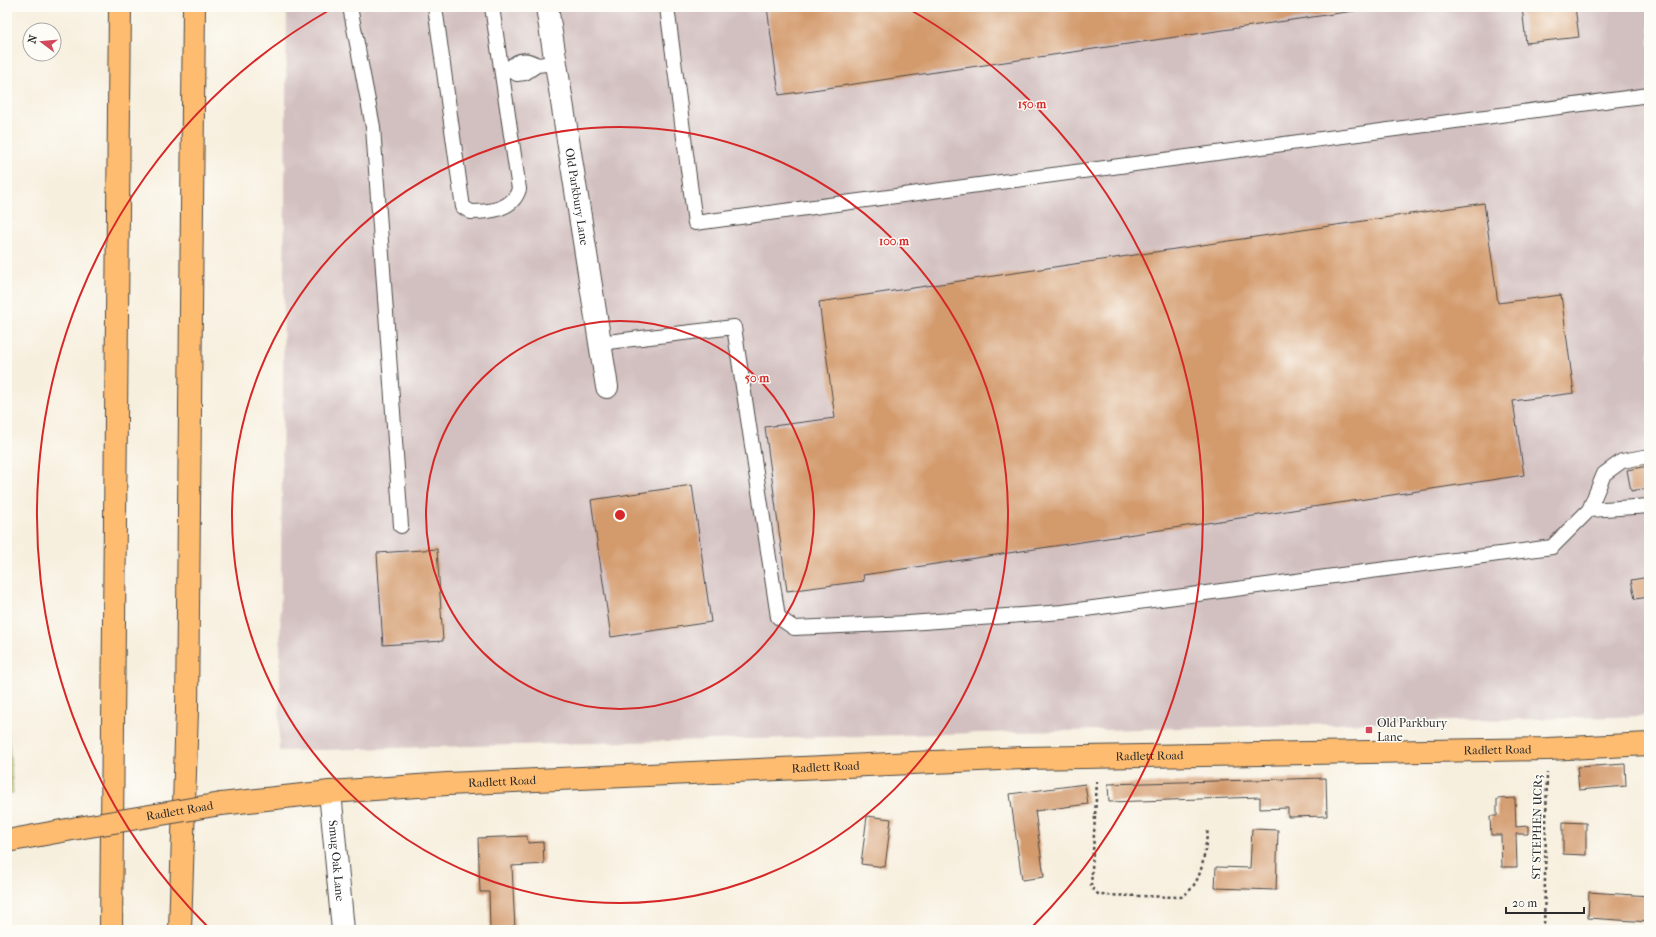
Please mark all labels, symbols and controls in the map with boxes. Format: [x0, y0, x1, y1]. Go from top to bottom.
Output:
north arrow [22, 22, 62, 62]
text: N [25, 33, 40, 45]
text: 150 m [1018, 97, 1047, 111]
street label: Old Parkbury Lane [562, 147, 592, 246]
text: 100 m [879, 234, 910, 248]
text: 50 m [745, 371, 770, 385]
centre of rings [613, 508, 627, 522]
place label: Old Parkbury Lane [1377, 716, 1448, 744]
marker: Old Parkbury Lane [1364, 725, 1374, 735]
street label: Radlett Road [1463, 742, 1532, 757]
street label: Radlett Road [1115, 748, 1184, 763]
street label: Radlett Road [791, 758, 860, 775]
street label: Radlett Road [468, 773, 537, 790]
street label: ST STEPHEN UCR3 [1529, 774, 1545, 880]
street label: Radlett Road [145, 798, 215, 823]
street label: Smug Oak Lane [326, 820, 347, 902]
scale bar [1506, 889, 1584, 915]
text: 20 m [1512, 896, 1537, 910]

